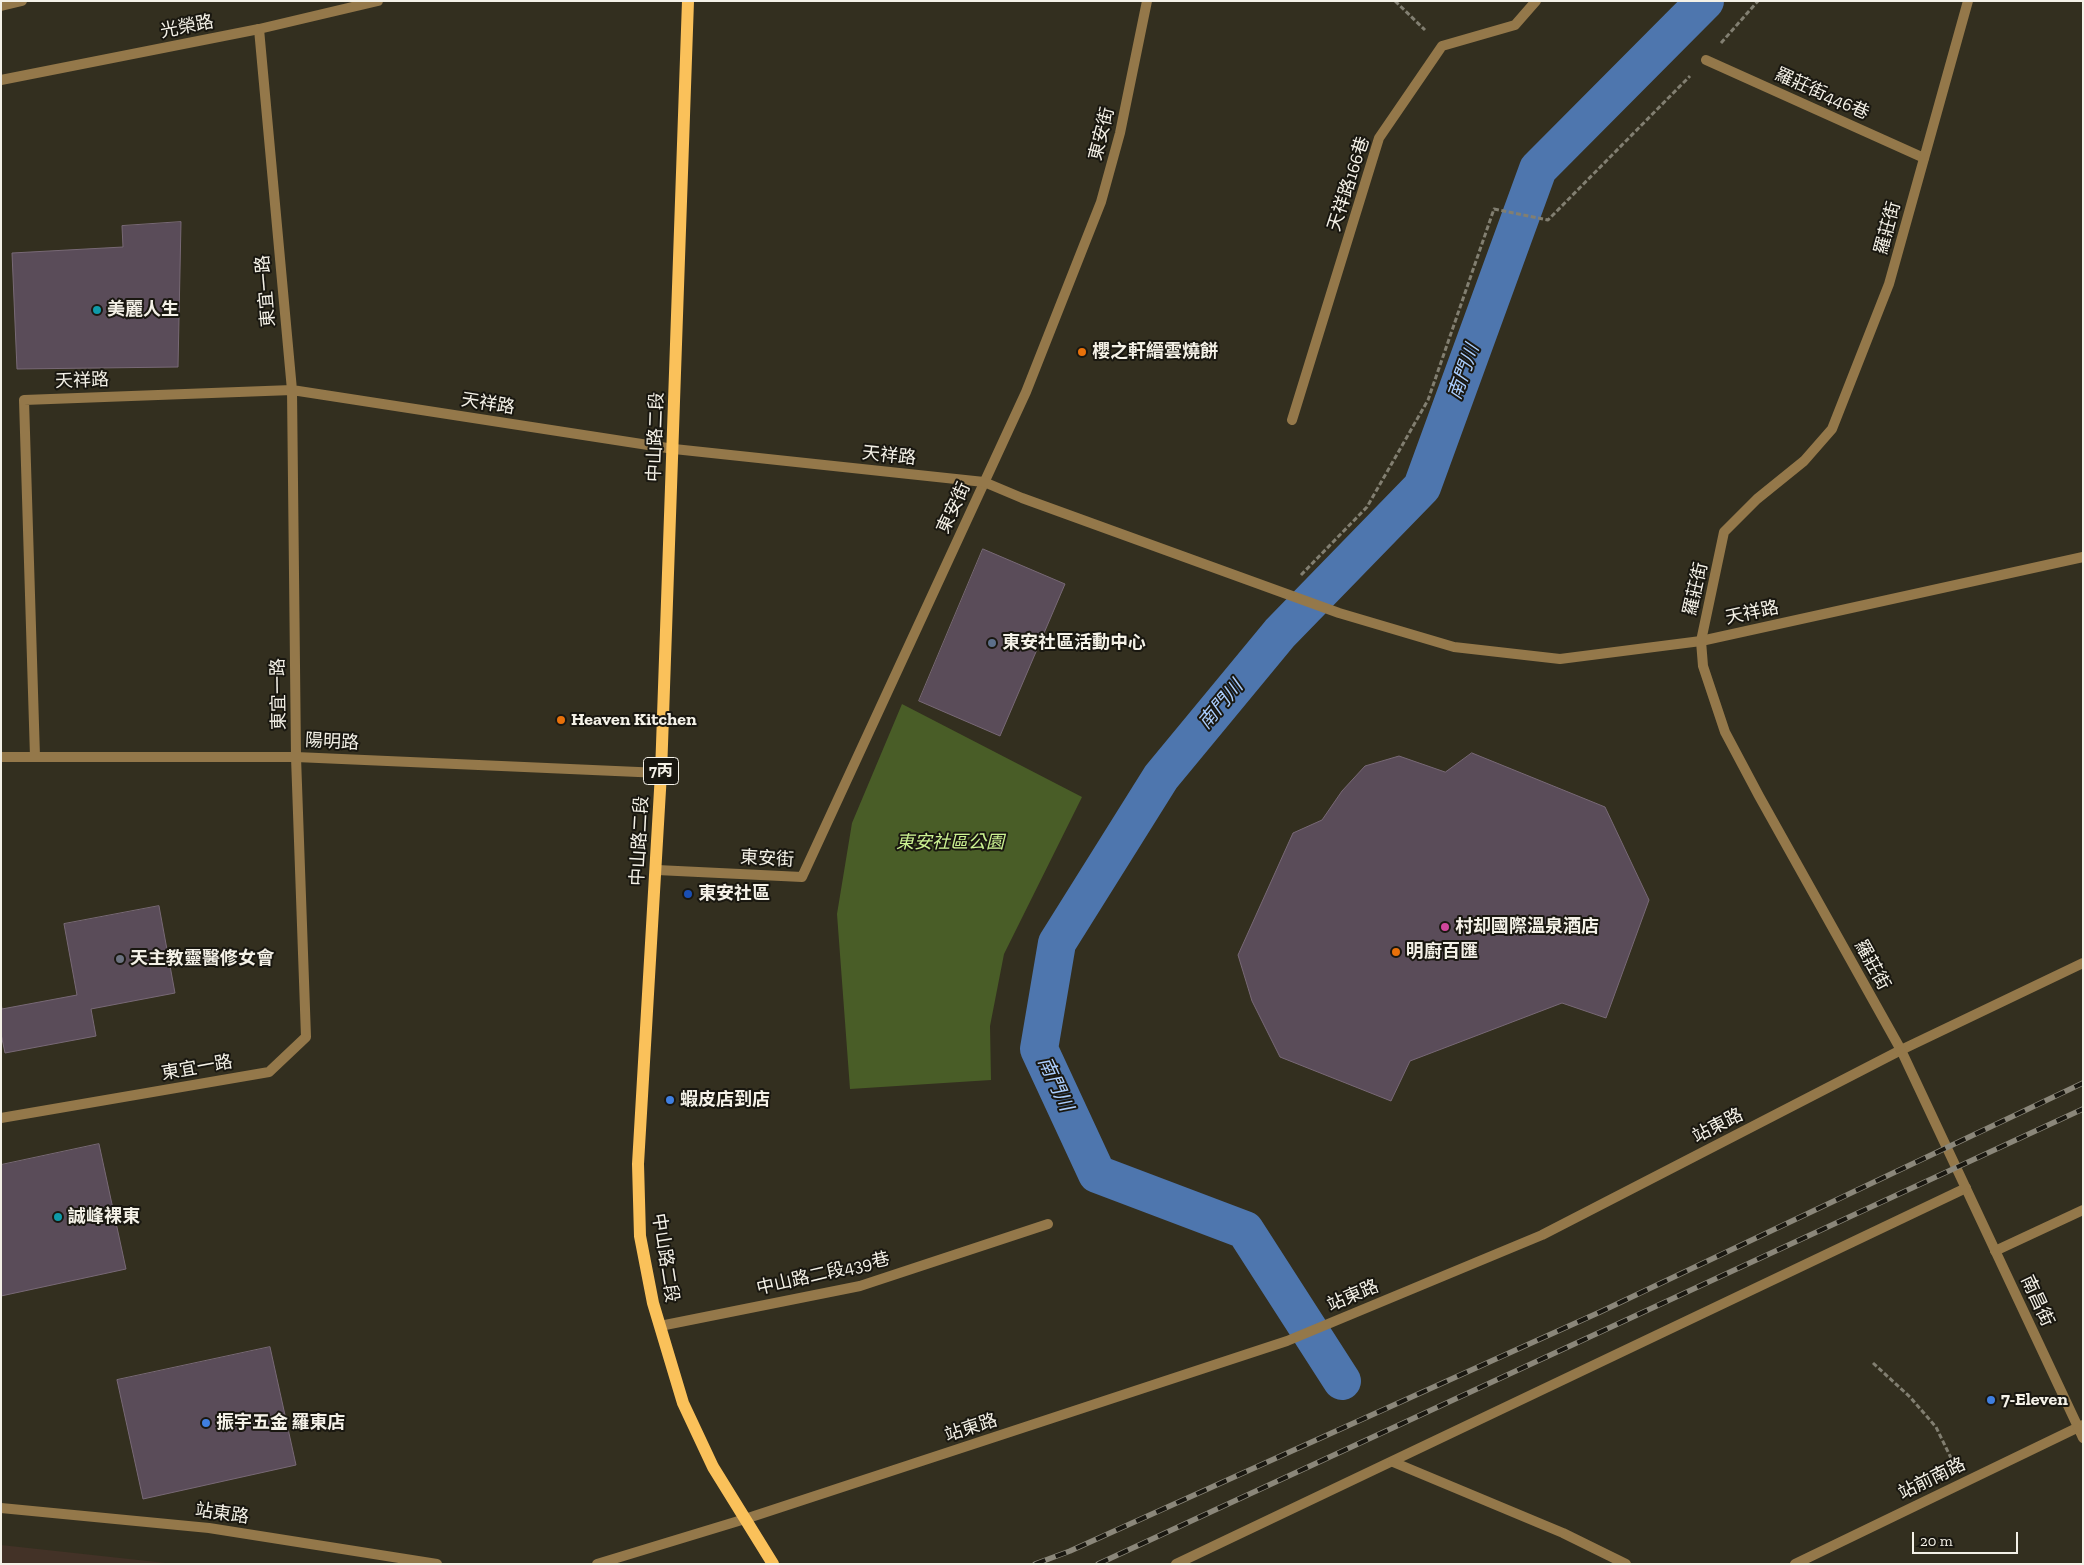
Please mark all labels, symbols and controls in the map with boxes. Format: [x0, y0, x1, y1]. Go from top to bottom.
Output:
street label: 光榮路 [158, 11, 216, 43]
street label: 羅莊街446巷 [1771, 64, 1873, 124]
street label: 東安街 [1085, 105, 1119, 163]
street label: 天祥路166巷 [1324, 134, 1374, 234]
street label: 羅莊街 [1871, 199, 1905, 257]
street label: 東宜一路 [252, 254, 280, 328]
place label: 美麗人生 [107, 299, 179, 321]
marker: 美麗人生 [91, 304, 103, 316]
place label: 櫻之軒縉雲燒餅 [1092, 341, 1218, 363]
water label: 南門川 [1444, 341, 1484, 403]
marker: 櫻之軒縉雲燒餅 [1076, 346, 1088, 358]
street label: 天祥路 [55, 369, 109, 393]
street label: 天祥路 [460, 389, 516, 419]
street label: 中山路二段 [644, 392, 668, 482]
street label: 天祥路 [861, 442, 917, 470]
street label: 東安街 [933, 479, 975, 537]
street label: 羅莊街 [1679, 560, 1713, 618]
street label: 天祥路 [1723, 597, 1781, 629]
place label: 東安社區活動中心 [1002, 632, 1146, 654]
marker: 東安社區活動中心 [986, 637, 998, 649]
street label: 東宜一路 [268, 658, 290, 730]
water label: 南門川 [1194, 676, 1248, 734]
place label: Heaven Kitchen [571, 709, 697, 731]
marker: Heaven Kitchen [555, 714, 567, 726]
street label: 陽明路 [304, 730, 360, 754]
road number: 7丙 [644, 758, 678, 784]
street label: 中山路二段 [627, 795, 653, 887]
park label: 東安社區公園 [896, 832, 1004, 854]
street label: 東安街 [739, 847, 795, 871]
place label: 東安社區 [698, 883, 770, 905]
marker: 東安社區 [682, 888, 694, 900]
place label: 村却國際溫泉酒店 [1455, 916, 1599, 938]
marker: 村却國際溫泉酒店 [1439, 921, 1451, 933]
street label: 羅莊街 [1849, 936, 1895, 994]
place label: 明廚百匯 [1406, 941, 1478, 963]
marker: 明廚百匯 [1390, 946, 1402, 958]
place label: 天主教靈醫修女會 [130, 948, 274, 970]
marker: 天主教靈醫修女會 [114, 953, 126, 965]
street label: 東宜一路 [160, 1051, 234, 1085]
water label: 南門川 [1033, 1053, 1077, 1115]
place label: 蝦皮店到店 [680, 1089, 770, 1111]
marker: 蝦皮店到店 [664, 1094, 676, 1106]
street label: 站東路 [1689, 1104, 1747, 1148]
place label: 誠峰裸東 [68, 1206, 140, 1228]
marker: 誠峰裸東 [52, 1211, 64, 1223]
street label: 中山路二段 [647, 1212, 683, 1304]
street label: 中山路二段439巷 [754, 1248, 892, 1300]
street label: 南昌街 [2016, 1272, 2058, 1330]
street label: 站東路 [1324, 1276, 1382, 1316]
place label: 7-Eleven [2001, 1389, 2068, 1411]
marker: 7-Eleven [1985, 1394, 1997, 1406]
street label: 站東路 [942, 1409, 1000, 1447]
place label: 振宇五金 羅東店 [216, 1412, 345, 1434]
marker: 振宇五金 羅東店 [200, 1417, 212, 1429]
street label: 站前南路 [1895, 1454, 1969, 1504]
street label: 站東路 [194, 1500, 250, 1528]
scale bar [1914, 1522, 2020, 1554]
text: 20 m [1920, 1532, 1953, 1550]

